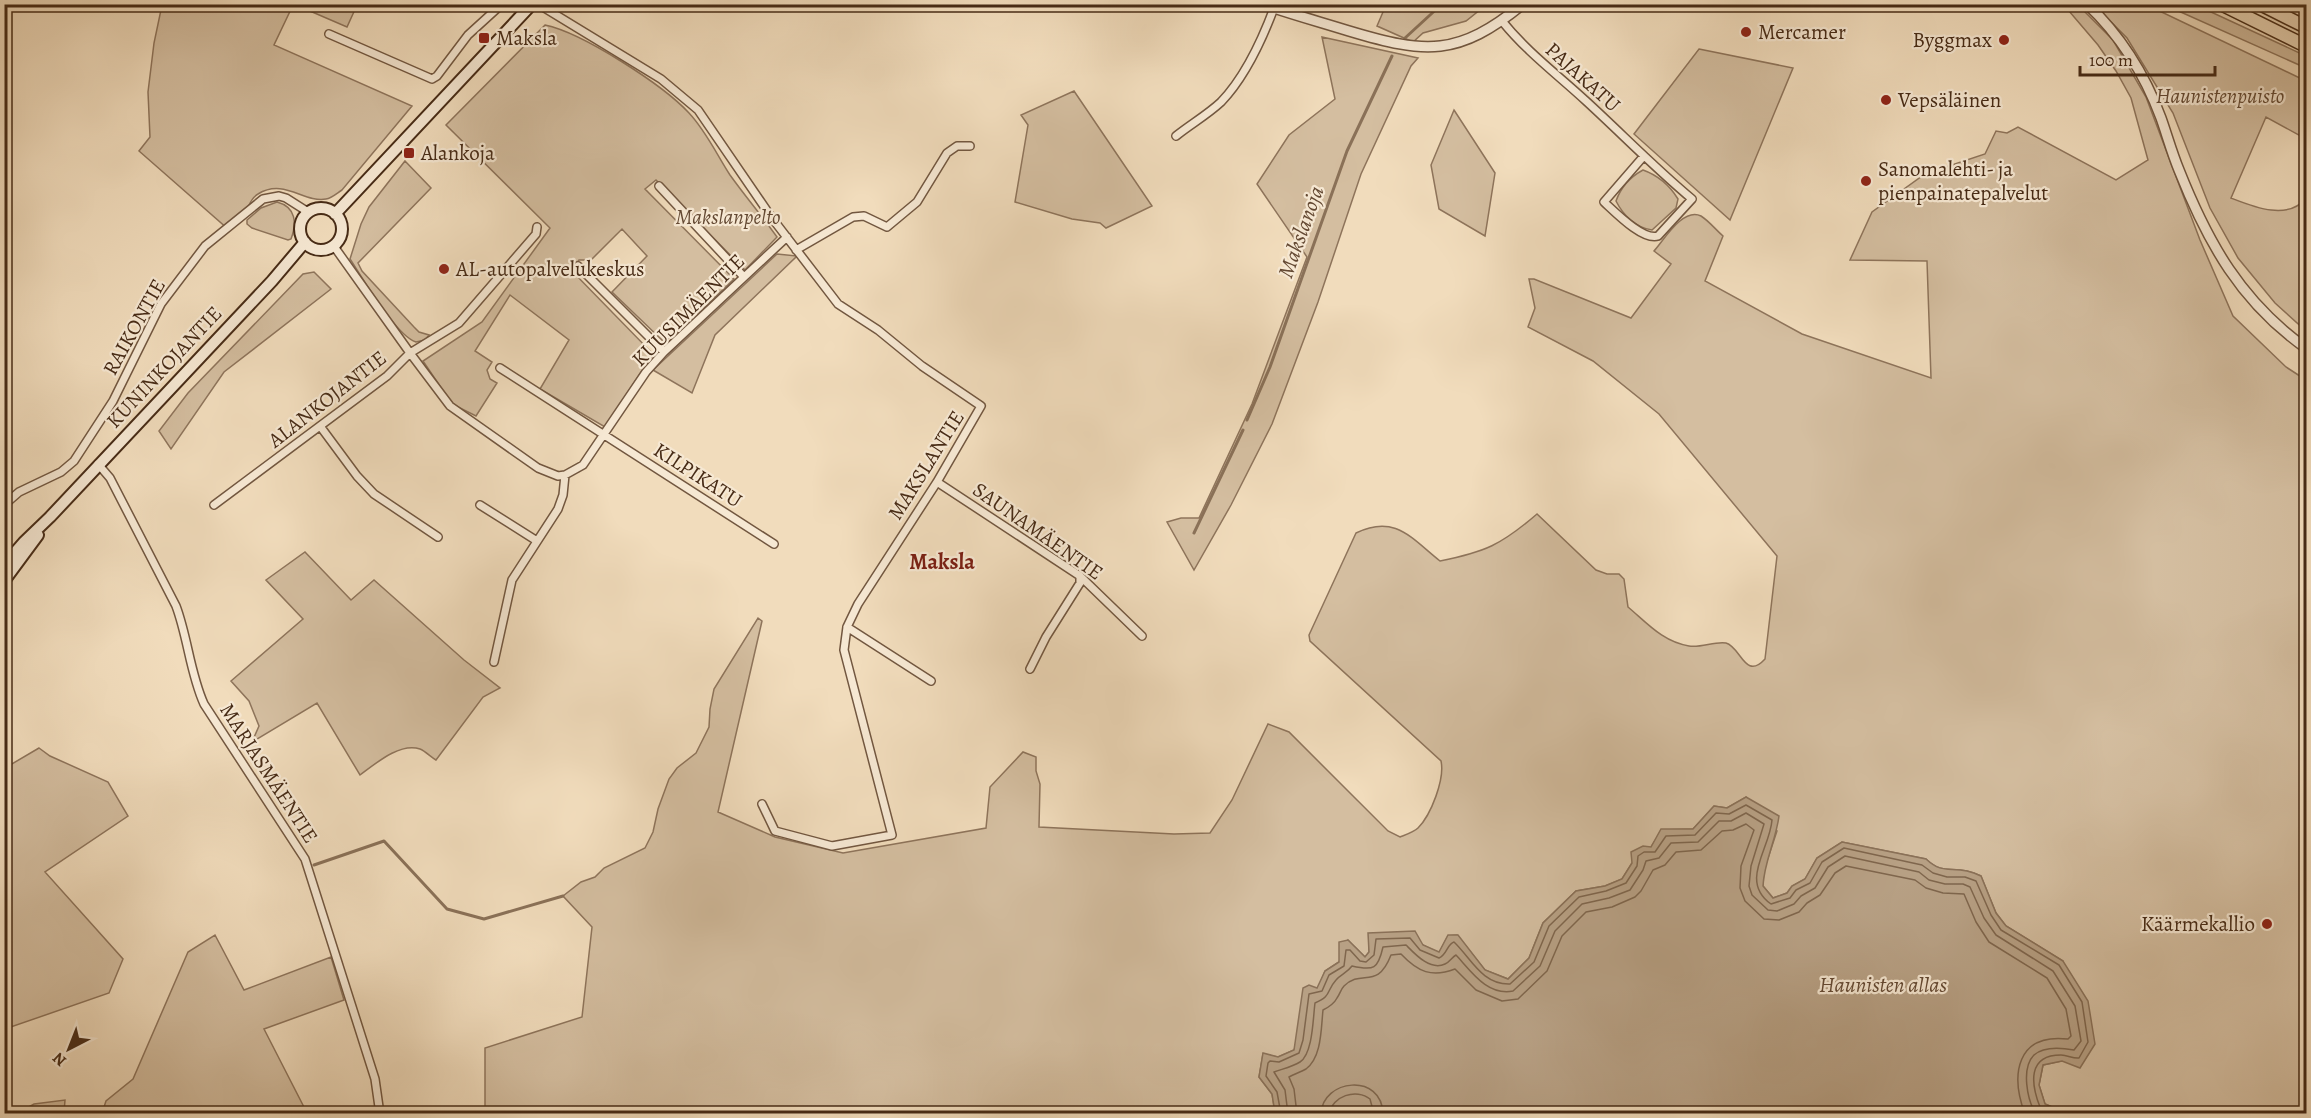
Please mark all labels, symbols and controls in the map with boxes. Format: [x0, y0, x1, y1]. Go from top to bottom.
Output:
place label: Mercamer [1758, 18, 1846, 46]
place label: Maksla [496, 24, 557, 52]
marker: Mercamer [1739, 25, 1753, 39]
place label: Byggmax [1912, 26, 1992, 54]
marker: Maksla [477, 31, 491, 45]
marker: Byggmax [1997, 33, 2011, 47]
street label: PAJAKATU [1539, 36, 1627, 118]
scale bar [2080, 39, 2215, 77]
text: 100 m [2089, 48, 2133, 72]
park label: Haunistenpuisto [2156, 82, 2284, 110]
place label: Vepsäläinen [1897, 86, 2001, 114]
marker: Vepsäläinen [1879, 93, 1893, 107]
place label: Alankoja [420, 139, 495, 167]
marker: Alankoja [402, 146, 416, 160]
place label: Sanomalehti- ja pienpainatepalvelut [1878, 155, 2048, 207]
marker: Sanomalehti- ja pienpainatepalvelut [1859, 174, 1873, 188]
water label: Makslanoja [1271, 182, 1331, 282]
park label: Makslanpelto [676, 203, 781, 231]
street label: KUUSIMÄENTIE [625, 247, 751, 373]
place label: AL-autopalvelukeskus [455, 255, 644, 283]
marker: AL-autopalvelukeskus [437, 262, 451, 276]
street label: RAIKONTIE [96, 274, 172, 380]
street label: KUNINKOJANTIE [100, 300, 228, 434]
street label: ALANKOJANTIE [261, 344, 392, 455]
street label: MAKSLANTIE [881, 405, 971, 525]
street label: KILPIKATU [648, 436, 748, 514]
street label: SAUNAMÄENTIE [967, 476, 1109, 586]
district label: Maksla [909, 547, 975, 577]
street label: MARJASMÄENTIE [213, 698, 325, 848]
place label: Käärmekallio [2141, 910, 2255, 938]
marker: Käärmekallio [2260, 917, 2274, 931]
water label: Haunisten allas [1819, 970, 1947, 1000]
north arrow [39, 1019, 99, 1079]
text: N [48, 1047, 71, 1071]

